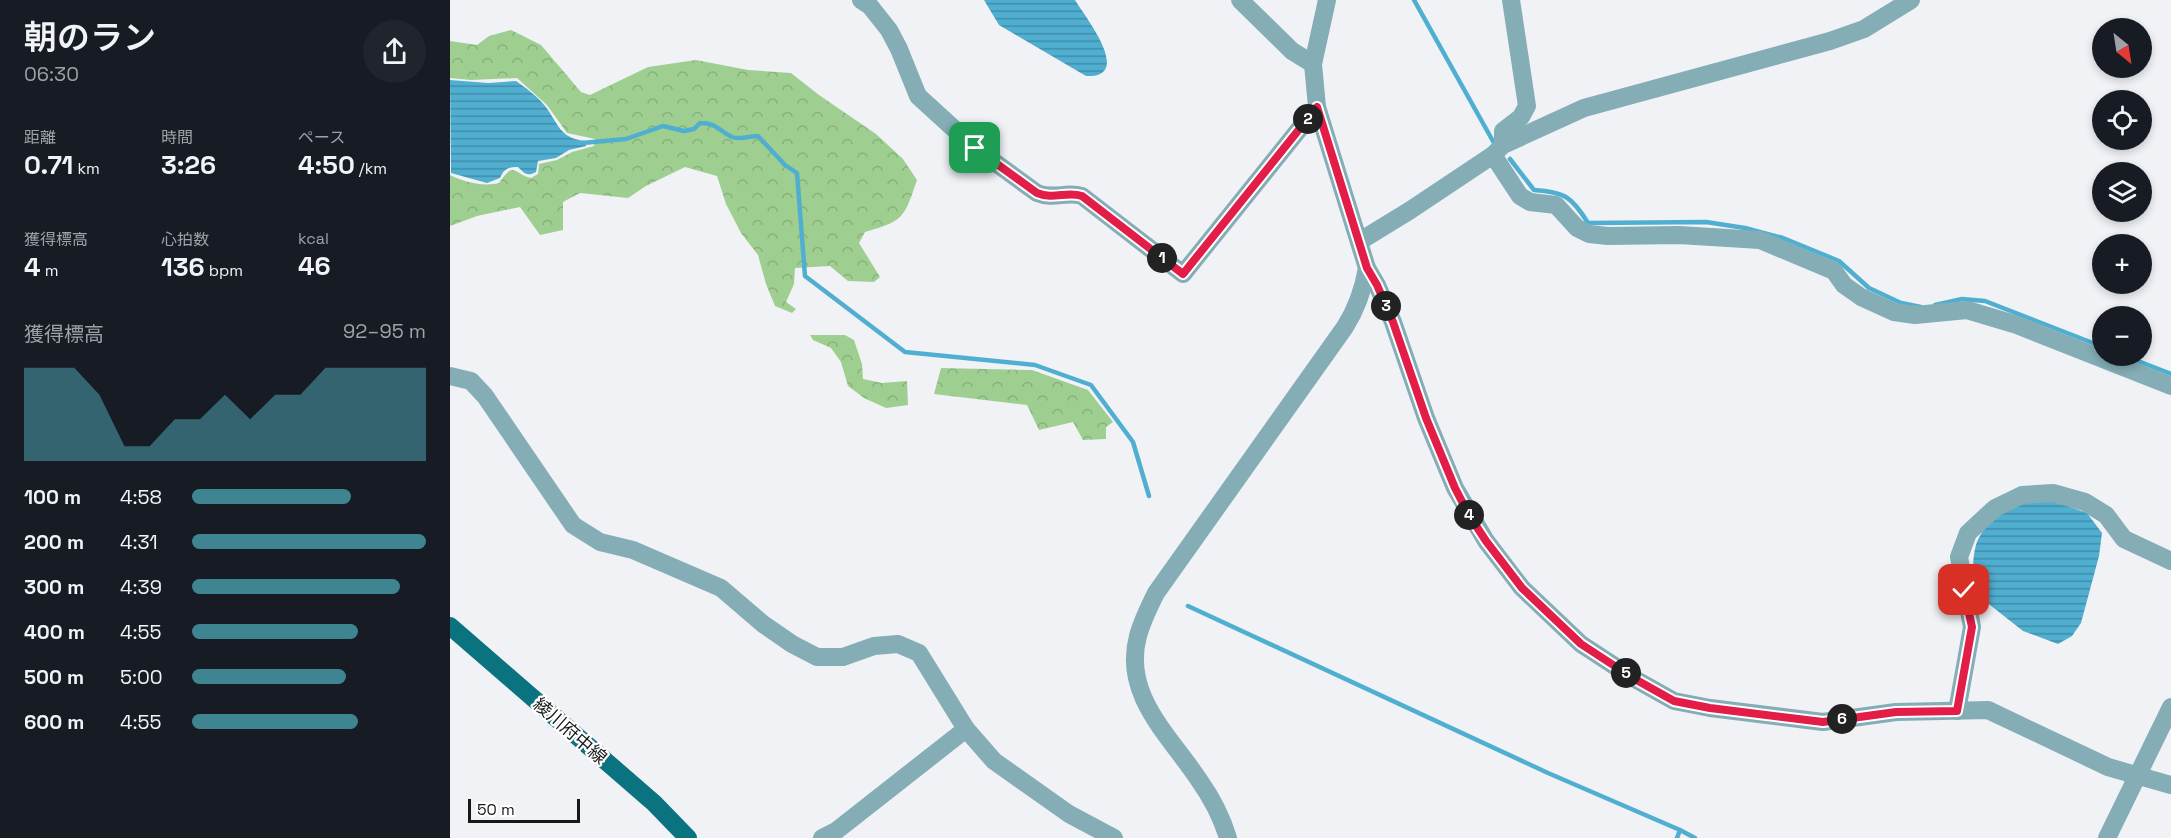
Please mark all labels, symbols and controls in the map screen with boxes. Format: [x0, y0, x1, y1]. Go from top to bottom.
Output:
text: 朝のラン [24, 17, 156, 59]
north arrow [2092, 18, 2152, 78]
map controls [2092, 18, 2152, 366]
button: share [363, 20, 426, 83]
text: 06:30 [24, 61, 79, 87]
button: locate [2092, 90, 2152, 150]
pin: 2 [1293, 104, 1323, 134]
text: 2 [1303, 108, 1313, 129]
pin [949, 122, 1000, 173]
text: 距離 [24, 127, 56, 148]
text: 時間 [161, 127, 193, 148]
text: ペース [298, 127, 345, 148]
icon: arrive [958, 131, 991, 164]
text: 0.71 [24, 148, 73, 182]
text: 3:26 [161, 148, 216, 182]
text: 4:50 [298, 148, 355, 182]
text: km [73, 158, 100, 179]
text: /km [355, 158, 387, 179]
button: layers [2092, 162, 2152, 222]
text: kcal [298, 228, 329, 249]
text: 獲得標高 [24, 229, 88, 250]
text: 心拍数 [161, 229, 209, 250]
button: + [2092, 234, 2152, 294]
pin: 1 [1147, 243, 1177, 273]
text: 1 [1158, 247, 1166, 268]
text: 46 [298, 249, 331, 283]
text: 4 [24, 250, 41, 284]
text: 136 [161, 250, 205, 284]
text: m [41, 260, 58, 281]
text: bpm [205, 260, 243, 281]
pin: 3 [1371, 291, 1401, 321]
text: 3 [1381, 295, 1391, 316]
button: − [2092, 306, 2152, 366]
text: 92–95 m [343, 318, 426, 344]
text: 獲得標高 [24, 321, 104, 347]
text: 100 m [24, 484, 81, 510]
text: 4:58 [120, 484, 162, 510]
pin: 4 [1454, 500, 1484, 530]
text: 4 [1464, 504, 1474, 525]
text: 200 m [24, 529, 84, 555]
text: 4:31 [120, 529, 158, 555]
pin [1938, 564, 1989, 615]
icon: check [1947, 573, 1980, 606]
text: 300 m [24, 574, 84, 600]
text: 4:39 [120, 574, 162, 600]
text: 400 m [24, 619, 85, 645]
text: 4:55 [120, 619, 162, 645]
pin: 5 [1611, 658, 1641, 688]
text: 5 [1621, 662, 1631, 683]
text: 500 m [24, 664, 84, 690]
text: 5:00 [120, 664, 163, 690]
street label: 綾川府中線 [529, 692, 612, 769]
pin: 6 [1827, 704, 1857, 734]
text: 6 [1837, 708, 1847, 729]
text: 600 m [24, 709, 84, 735]
text: 4:55 [120, 709, 162, 735]
scale bar [468, 796, 580, 824]
text: 50 m [477, 799, 515, 820]

